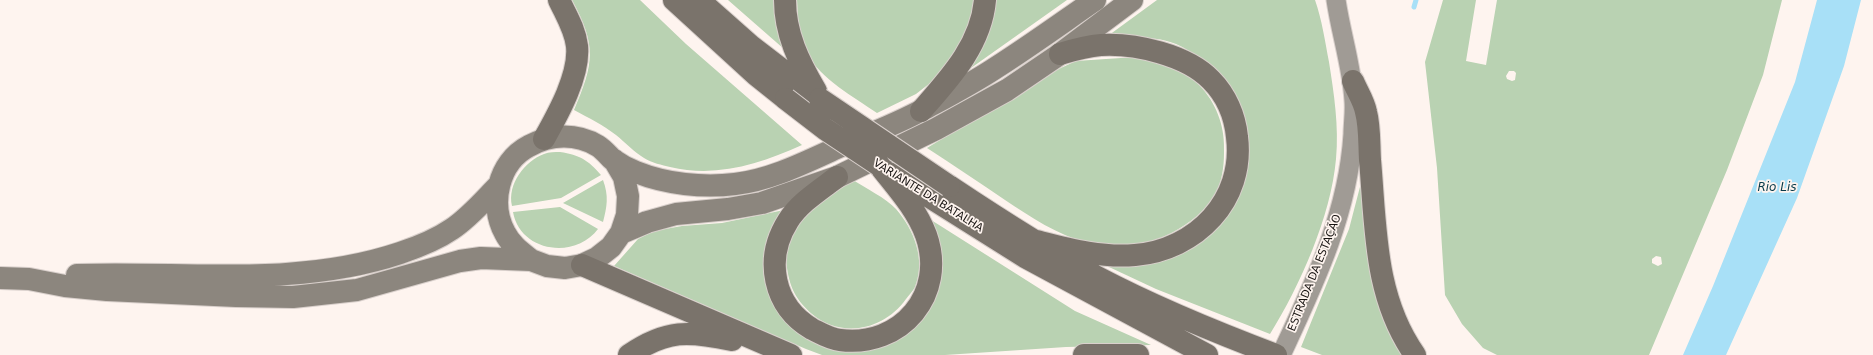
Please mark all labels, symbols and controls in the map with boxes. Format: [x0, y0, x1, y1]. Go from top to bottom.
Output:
street label: VARIANTE DA BATALHA [871, 157, 985, 235]
water label: Rio Lis [1757, 181, 1797, 195]
street label: ESTRADA DA ESTAÇÃO [1286, 213, 1344, 333]

